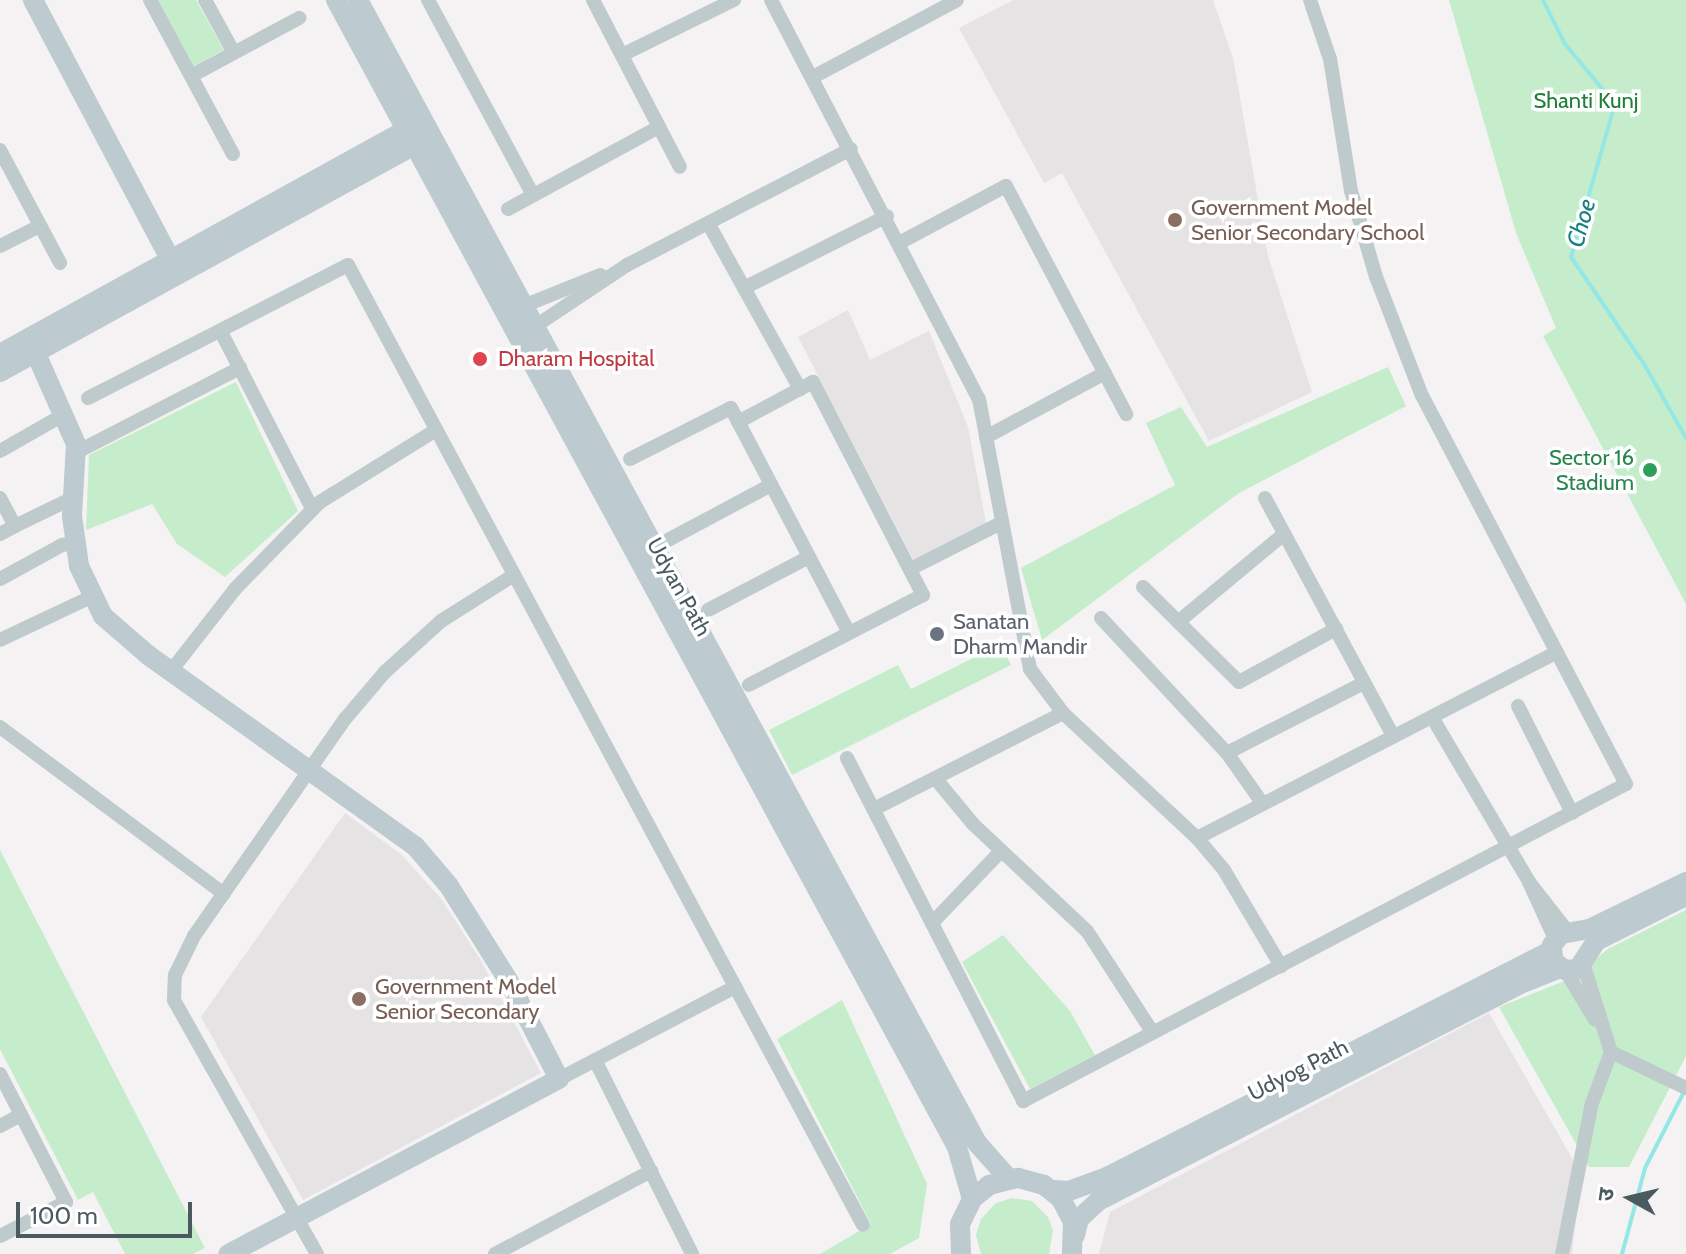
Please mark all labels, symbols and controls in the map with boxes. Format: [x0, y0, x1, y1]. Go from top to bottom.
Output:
park label: Shanti Kunj [1534, 88, 1638, 114]
place label: Government Model Senior Secondary School [1191, 194, 1424, 246]
water label: Choe [1560, 195, 1602, 251]
marker: Government Model Senior Secondary School [1166, 211, 1184, 229]
place label: Dharam Hospital [498, 346, 654, 372]
marker: Dharam Hospital [469, 348, 491, 370]
place label: Sector 16 Stadium [1549, 444, 1634, 496]
marker: Sector 16 Stadium [1641, 461, 1659, 479]
street label: Udyan Path [641, 533, 717, 641]
place label: Sanatan Dharm Mandir [953, 608, 1087, 660]
marker: Sanatan Dharm Mandir [928, 625, 946, 643]
place label: Government Model Senior Secondary [375, 973, 556, 1024]
marker: Government Model Senior Secondary [350, 990, 368, 1008]
street label: Udyog Path [1244, 1034, 1352, 1106]
north arrow [1590, 1158, 1670, 1238]
scale bar [20, 1186, 196, 1236]
text: उ [1591, 1186, 1620, 1203]
text: 100 m [30, 1201, 98, 1230]

